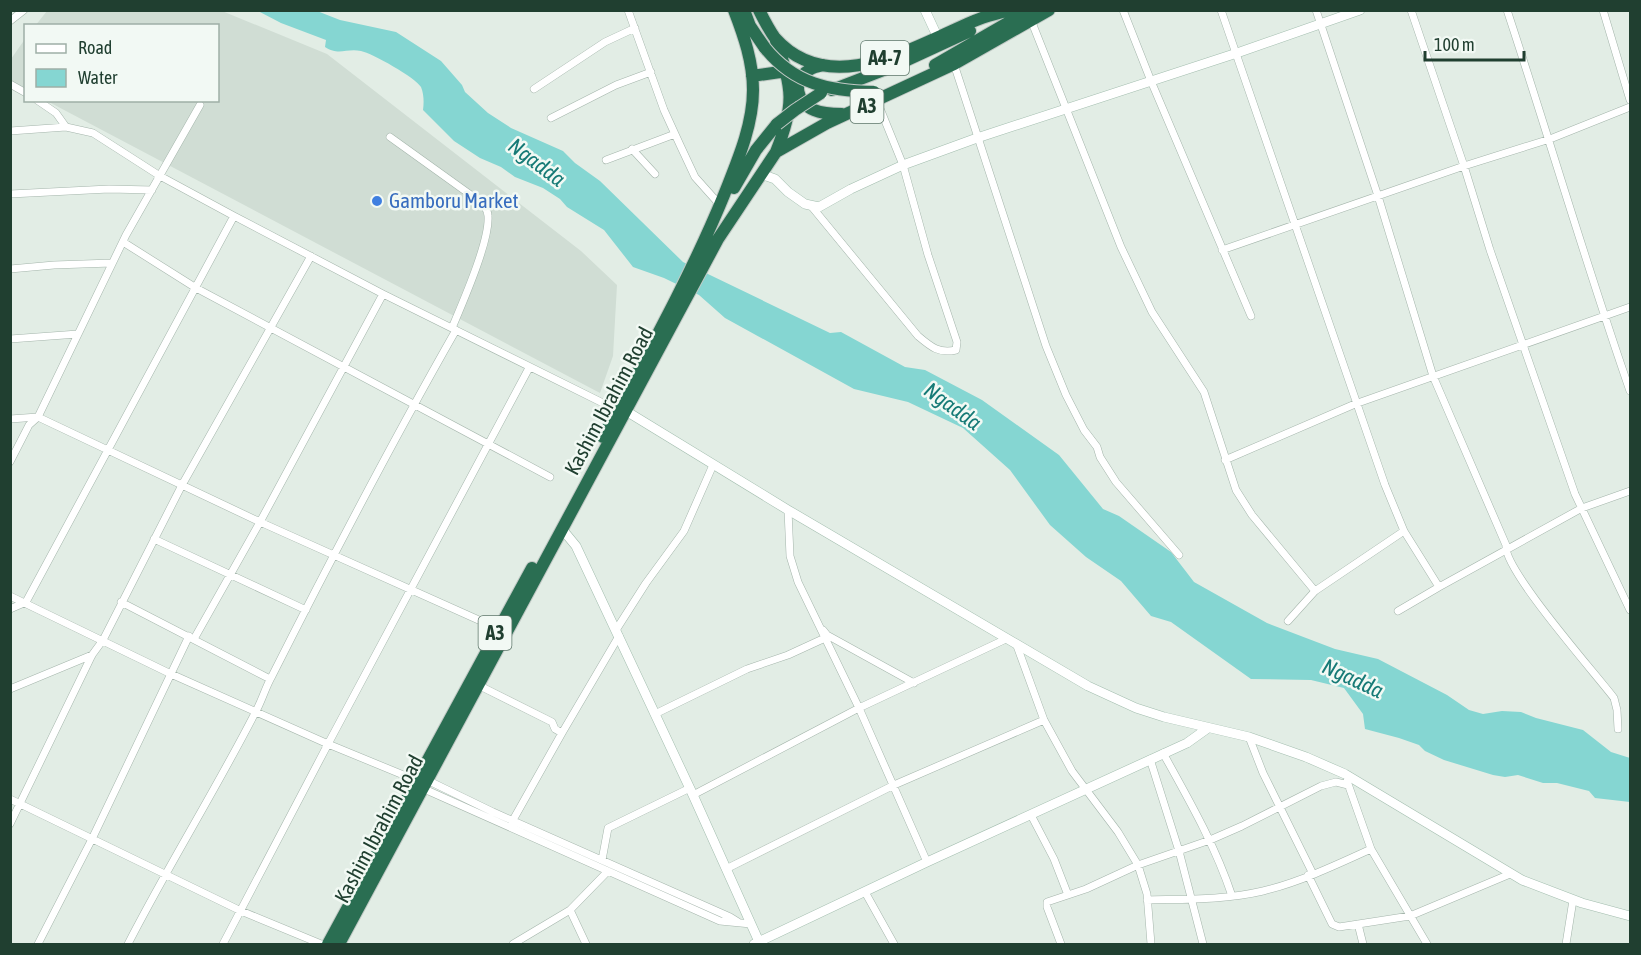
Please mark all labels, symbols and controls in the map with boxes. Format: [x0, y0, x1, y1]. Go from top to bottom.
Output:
legend [24, 24, 219, 102]
scale bar [1425, 24, 1524, 62]
text: 100 m [1434, 34, 1475, 55]
text: Road [78, 37, 112, 58]
road number: A4-7 [861, 41, 909, 75]
text: Water [78, 67, 118, 88]
road number: A3 [850, 89, 884, 123]
water label: Ngadda [504, 132, 570, 192]
place label: Gamboru Market [389, 188, 519, 212]
marker: Gamboru Market [370, 194, 384, 208]
street label: Kashim Ibrahim Road [559, 322, 657, 479]
water label: Ngadda [919, 377, 987, 435]
road number: A3 [478, 616, 512, 650]
water label: Ngadda [1318, 653, 1388, 703]
street label: Kashim Ibrahim Road [329, 750, 427, 907]

